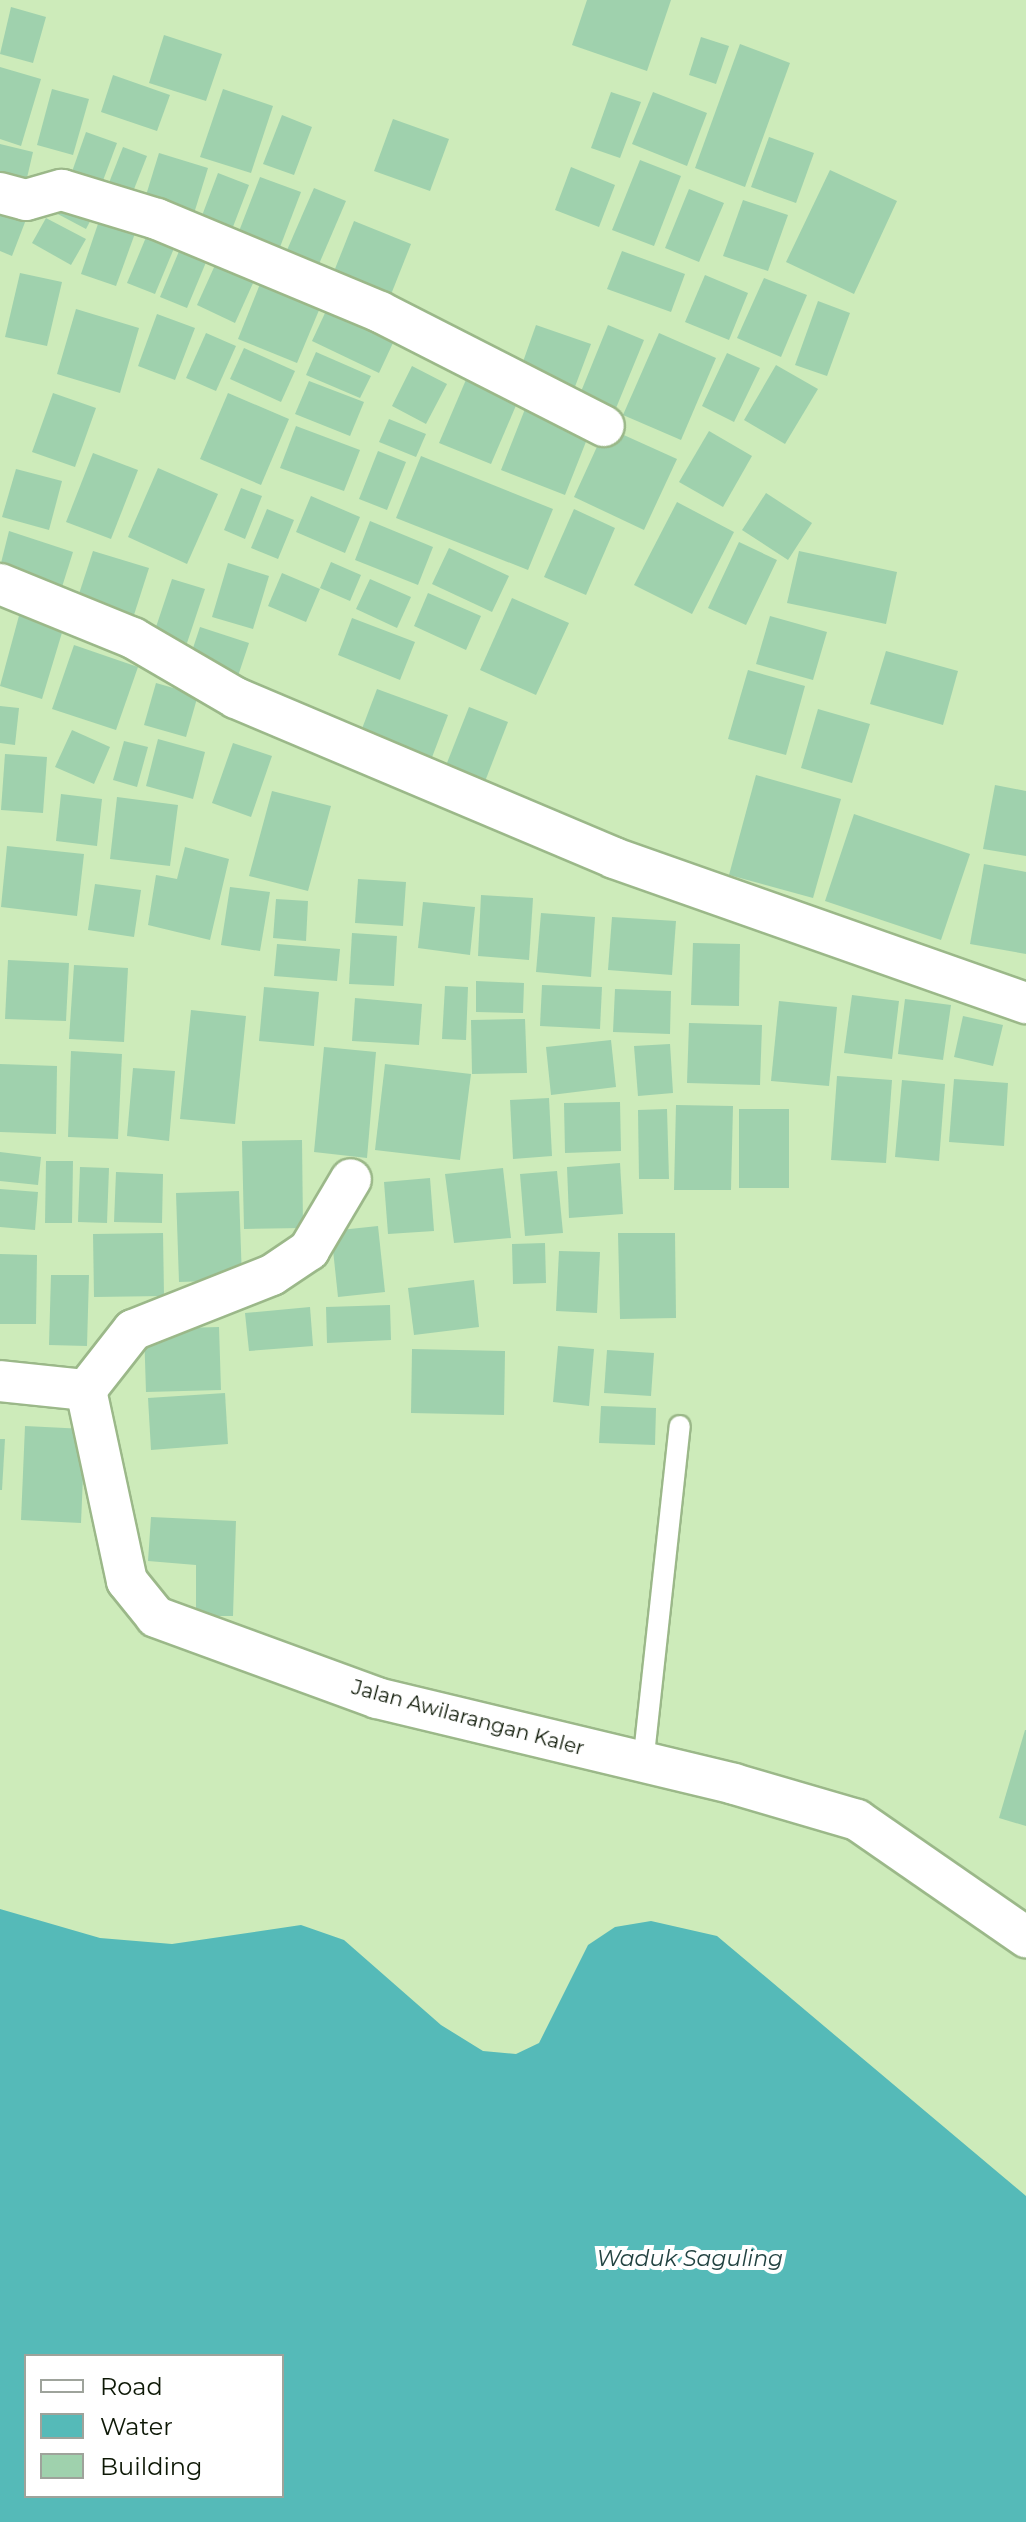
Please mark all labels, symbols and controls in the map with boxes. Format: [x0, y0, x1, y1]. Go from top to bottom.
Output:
street label: Jalan Awilarangan Kaler [349, 1675, 587, 1761]
water label: Waduk Saguling [597, 2246, 783, 2272]
legend [24, 2354, 284, 2498]
text: Road [100, 2372, 163, 2401]
text: Water [100, 2412, 173, 2441]
text: Building [100, 2452, 203, 2481]

